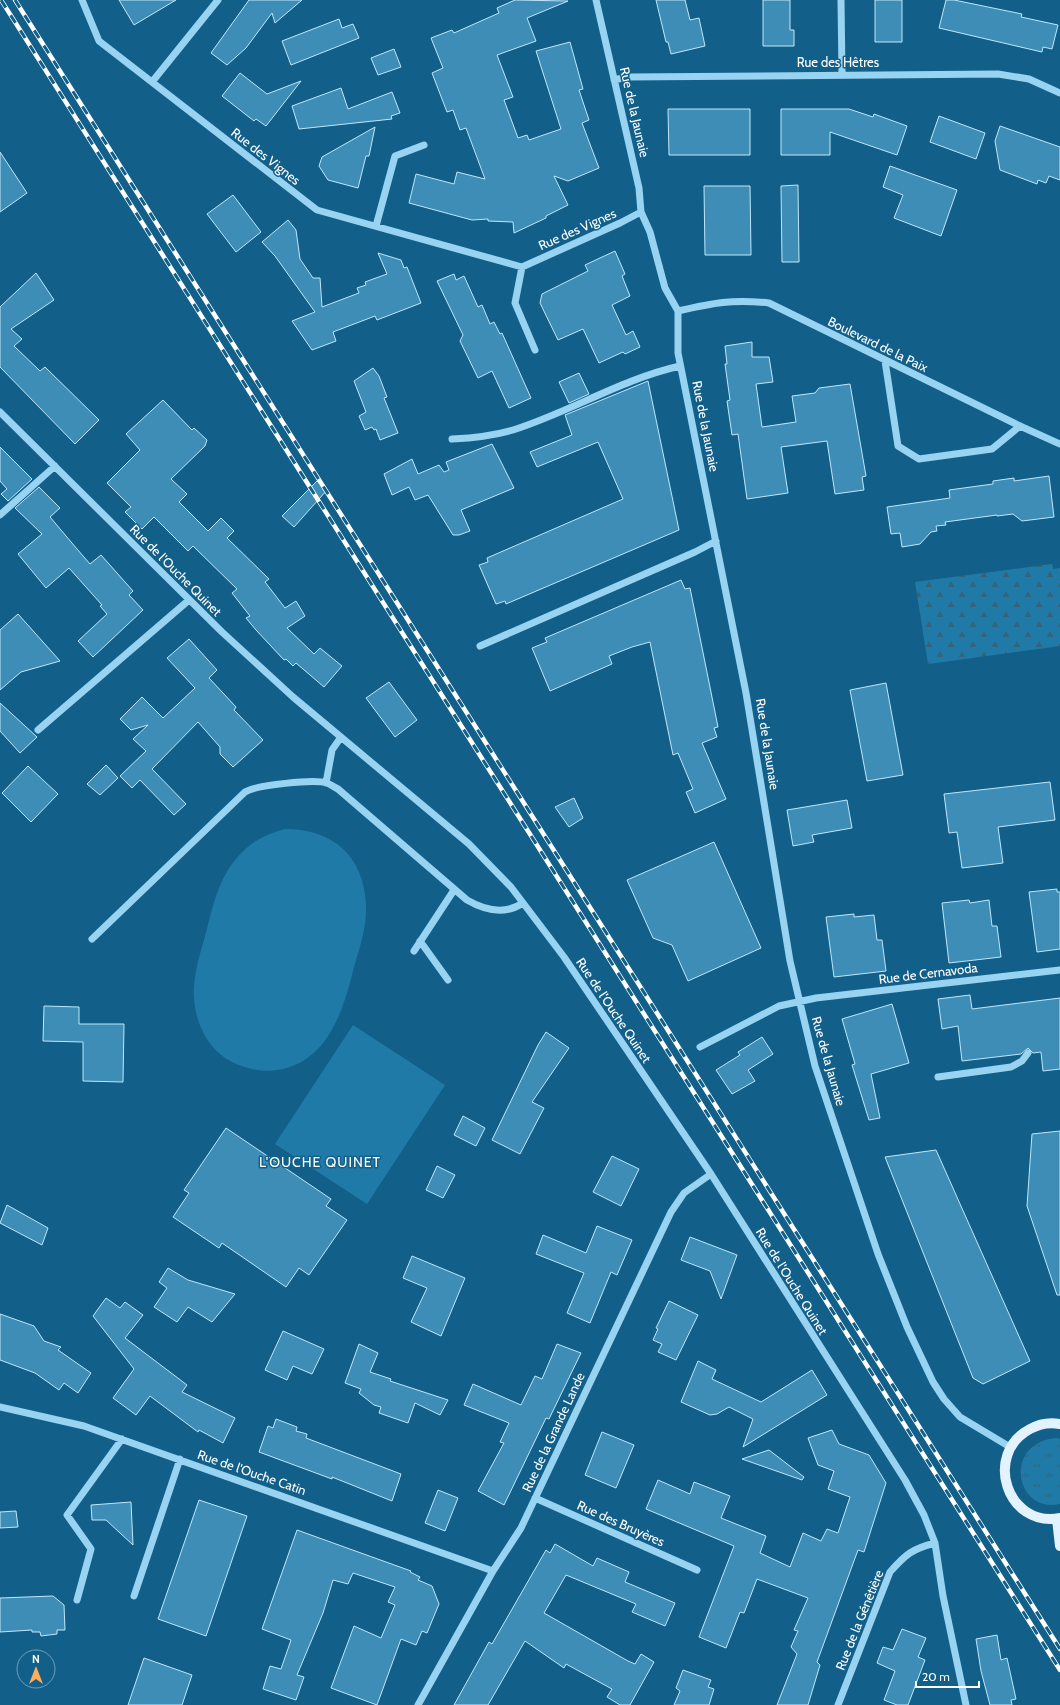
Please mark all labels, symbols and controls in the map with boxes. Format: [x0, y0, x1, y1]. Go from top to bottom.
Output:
street label: Rue des Hêtres [797, 54, 880, 70]
street label: Rue de la Jaunaie [617, 65, 653, 159]
street label: Rue des Vignes [228, 124, 304, 188]
street label: Rue des Vignes [536, 205, 619, 253]
street label: Boulevard de la Paix [825, 313, 931, 376]
street label: Rue de la Jaunaie [689, 379, 723, 473]
street label: Rue de l'Ouche Quinet [127, 521, 226, 620]
street label: Rue de la Jaunaie [753, 697, 783, 791]
street label: Rue de l'Ouche Quinet [573, 954, 655, 1066]
street label: Rue de Cernavoda [878, 959, 979, 987]
street label: Rue de la Jaunaie [809, 1014, 849, 1108]
district label: L'OUCHE QUINET [259, 1153, 381, 1171]
street label: Rue de l'Ouche Quinet [753, 1225, 832, 1338]
street label: Rue de la Grande Lande [518, 1369, 588, 1494]
street label: Rue de l'Ouche Catin [196, 1446, 308, 1498]
street label: Rue des Bruyères [575, 1497, 668, 1550]
street label: Rue de la Génêtière [832, 1567, 887, 1672]
north arrow [16, 1649, 56, 1689]
text: N [32, 1652, 40, 1666]
scale bar [916, 1663, 979, 1689]
text: 20 m [922, 1669, 950, 1684]

